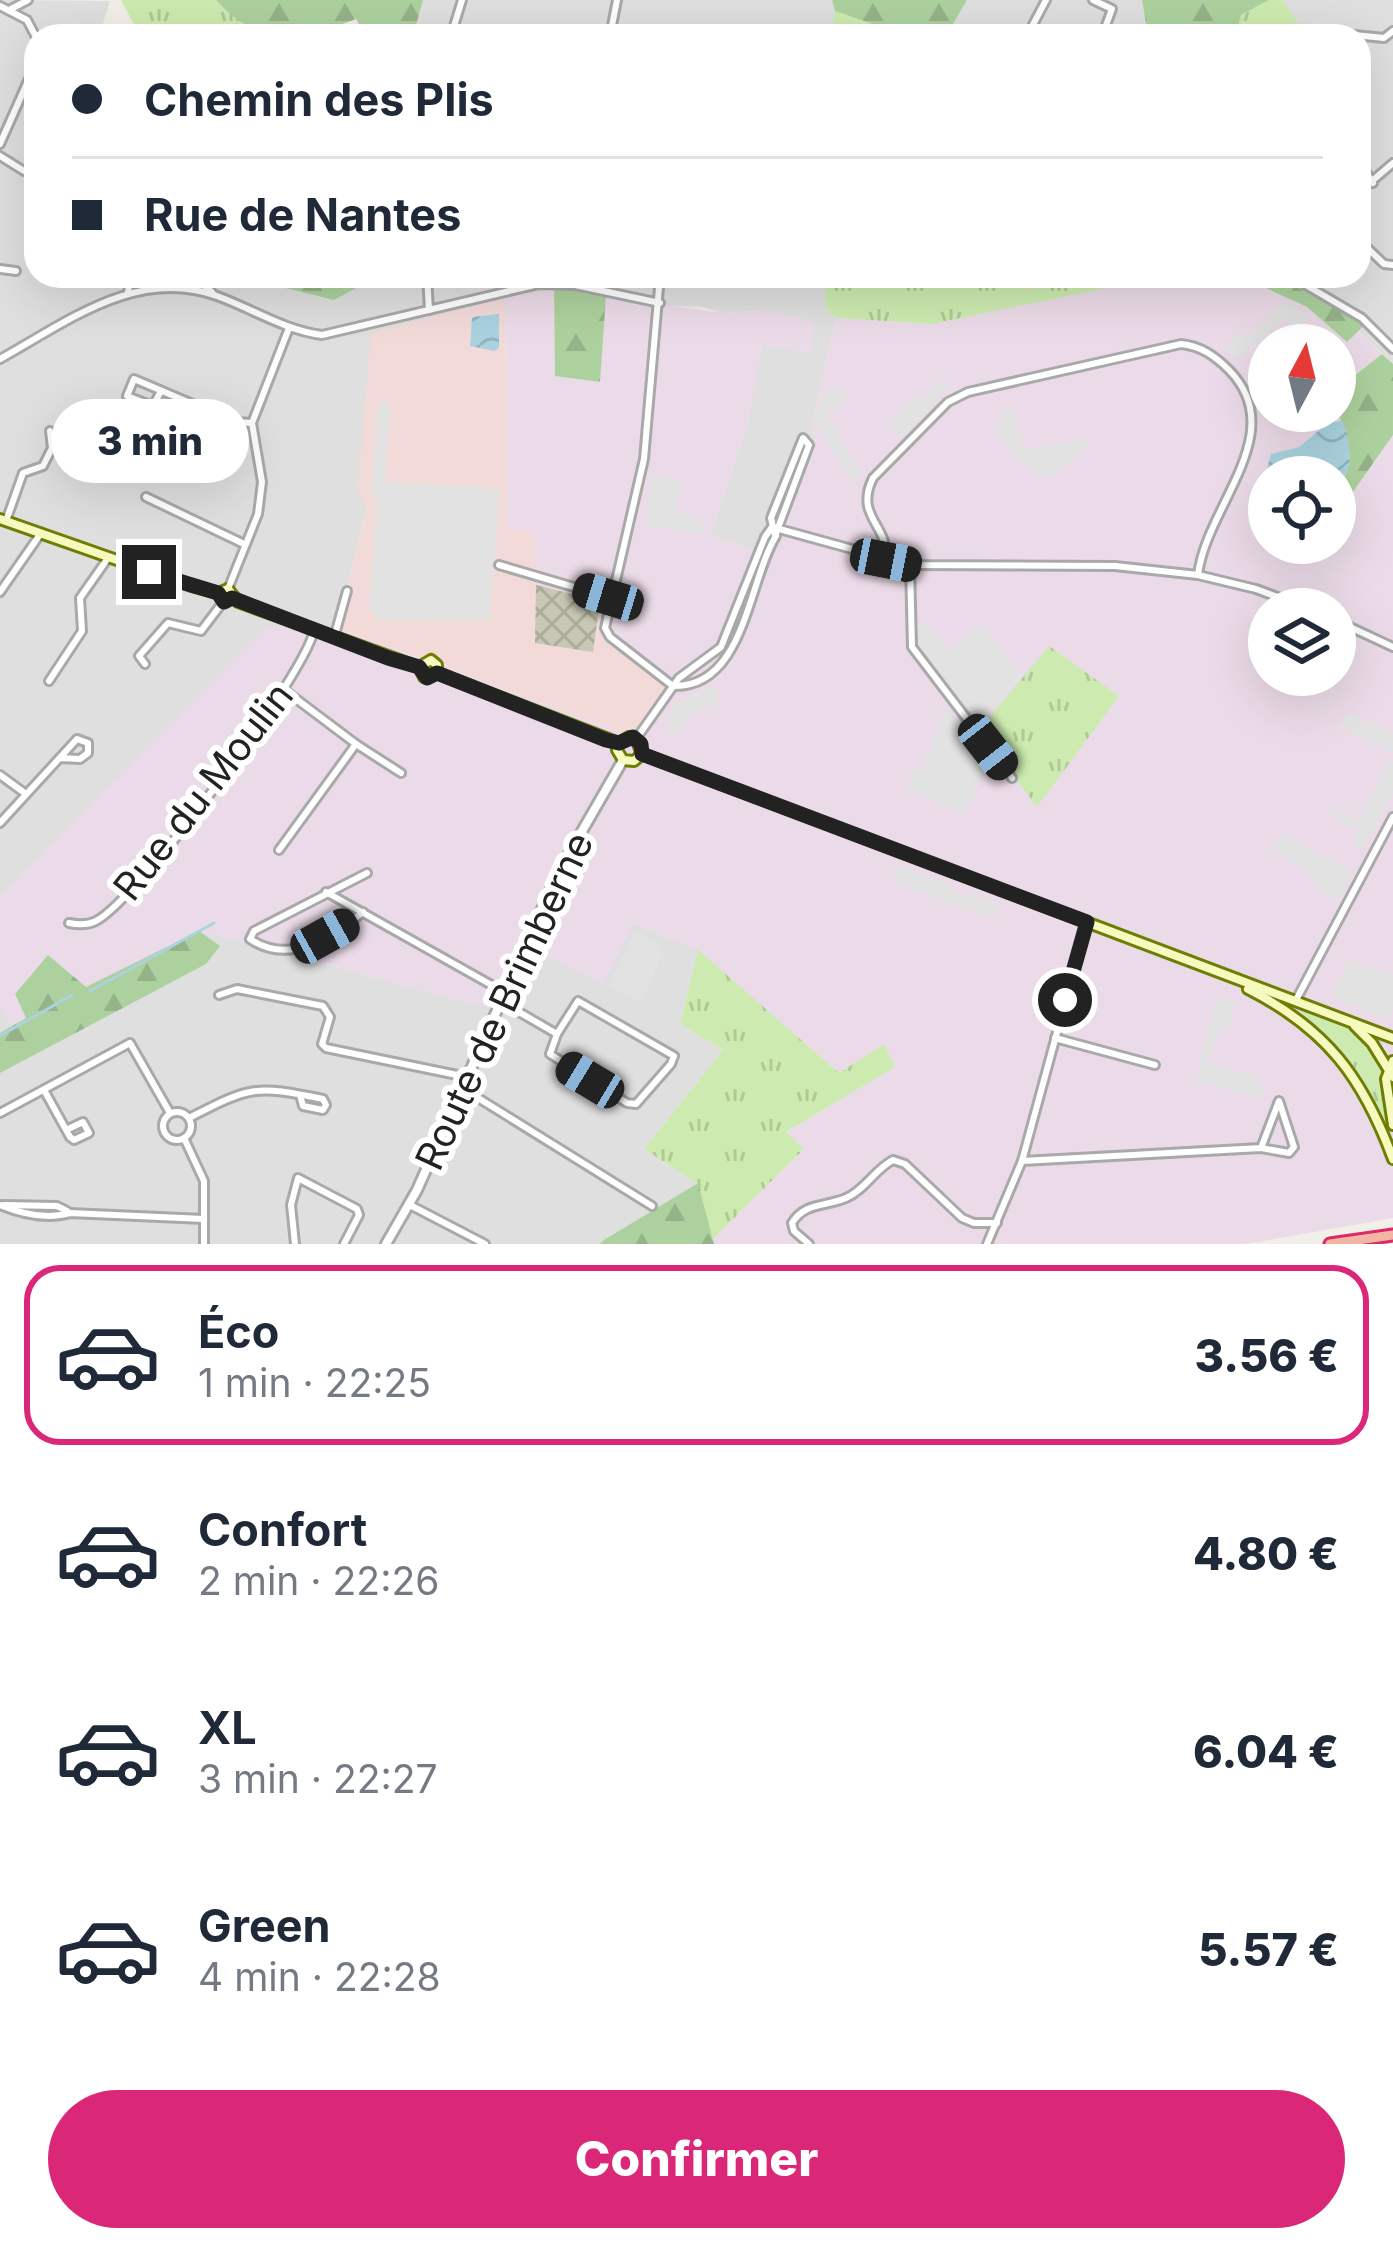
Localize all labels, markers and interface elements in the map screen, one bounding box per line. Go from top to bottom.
text: Chemin des Plis [144,72,494,127]
text: Rue de Nantes [144,187,461,242]
north arrow [1248,324,1356,432]
map controls [1248,324,1356,696]
callout: 3 min [50,398,248,482]
text: 3 min [97,417,203,464]
button: locate [1248,456,1356,564]
car [847,535,925,585]
route end [122,545,176,599]
car [568,569,648,625]
button: layers [1248,588,1356,696]
street label: Rue du Moulin [103,672,302,909]
car [952,708,1024,786]
street label: Route de Brimberne [405,825,602,1177]
car [285,903,365,969]
route start [1038,973,1092,1027]
car [550,1046,630,1114]
icon: car [54,1301,162,1409]
text: Éco [198,1304,279,1359]
text: 3.56 € [1195,1328,1339,1383]
text: 1 min · 22:25 [198,1359,431,1406]
icon: car [54,1499,162,1607]
text: Confort [198,1502,367,1557]
text: 4.80 € [1193,1526,1339,1581]
text: 2 min · 22:26 [198,1557,439,1604]
icon: car [54,1697,162,1805]
text: XL [198,1700,257,1755]
text: 6.04 € [1193,1724,1339,1779]
text: 3 min · 22:27 [198,1755,438,1802]
icon: car [54,1895,162,2003]
text: Green [198,1898,331,1953]
text: 5.57 € [1198,1922,1339,1977]
text: 4 min · 22:28 [198,1953,441,2000]
button: Confirmer [48,2090,1345,2228]

